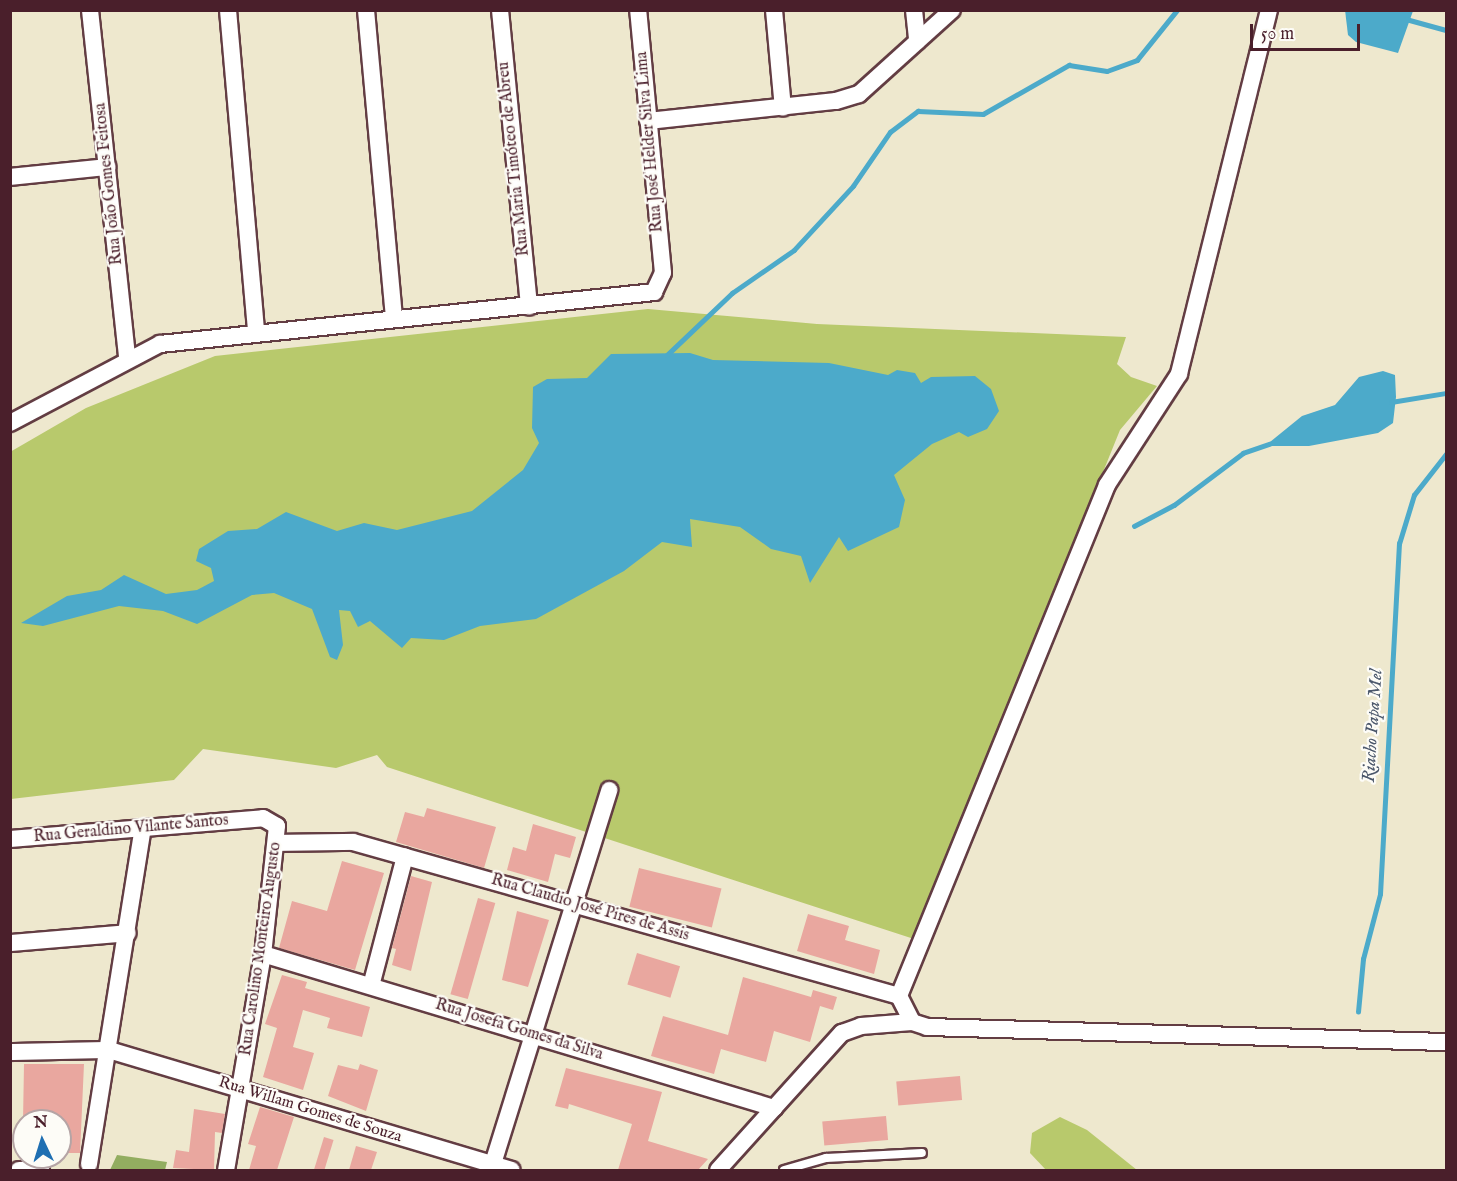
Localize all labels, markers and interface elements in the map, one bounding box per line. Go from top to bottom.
scale bar [1253,12,1362,50]
text: 50 m [1261,23,1294,46]
street label: Rua José Helder Silva Lima [633,51,667,233]
street label: Rua Maria Timóteo de Abreu [494,61,534,257]
street label: Rua João Gomes Feitosa [91,102,127,266]
water label: Riacho Papa Mel [1359,669,1389,783]
street label: Rua Geraldino Vilante Santos [33,811,229,847]
street label: Rua Carolino Monteiro Augusto [236,841,286,1057]
street label: Rua Claudio José Pires de Assis [489,871,691,945]
street label: Rua Josefa Gomes da Silva [433,995,605,1065]
street label: Rua Willam Gomes de Souza [216,1073,404,1147]
north arrow [12,1109,72,1169]
text: N [33,1113,48,1133]

